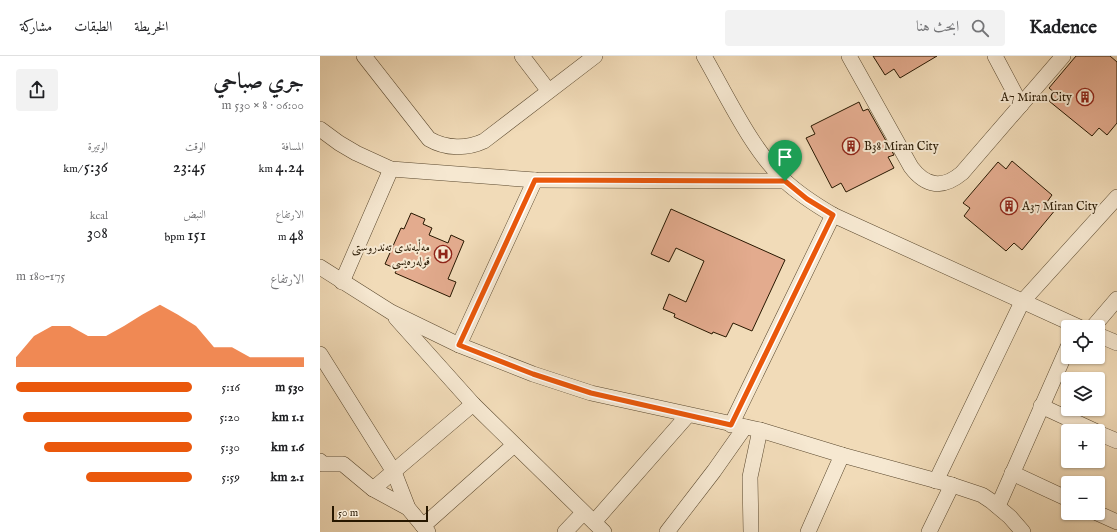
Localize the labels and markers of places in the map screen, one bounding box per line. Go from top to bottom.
building icon: A7 Miran City [1075,87,1095,107]
place label: A7 Miran City [1000,90,1072,105]
building icon: B38 Miran City [841,136,861,156]
place label: B38 Miran City [864,139,939,154]
pin [768,140,802,181]
building icon: A37 Miran City [999,196,1019,216]
place label: A37 Miran City [1021,199,1098,214]
place label: مەڵبەندی تەندروستی قولەرەیسی [352,239,430,270]
hospital icon: مەڵبەندی تەندروستی قولەرەیسی [433,244,453,264]

